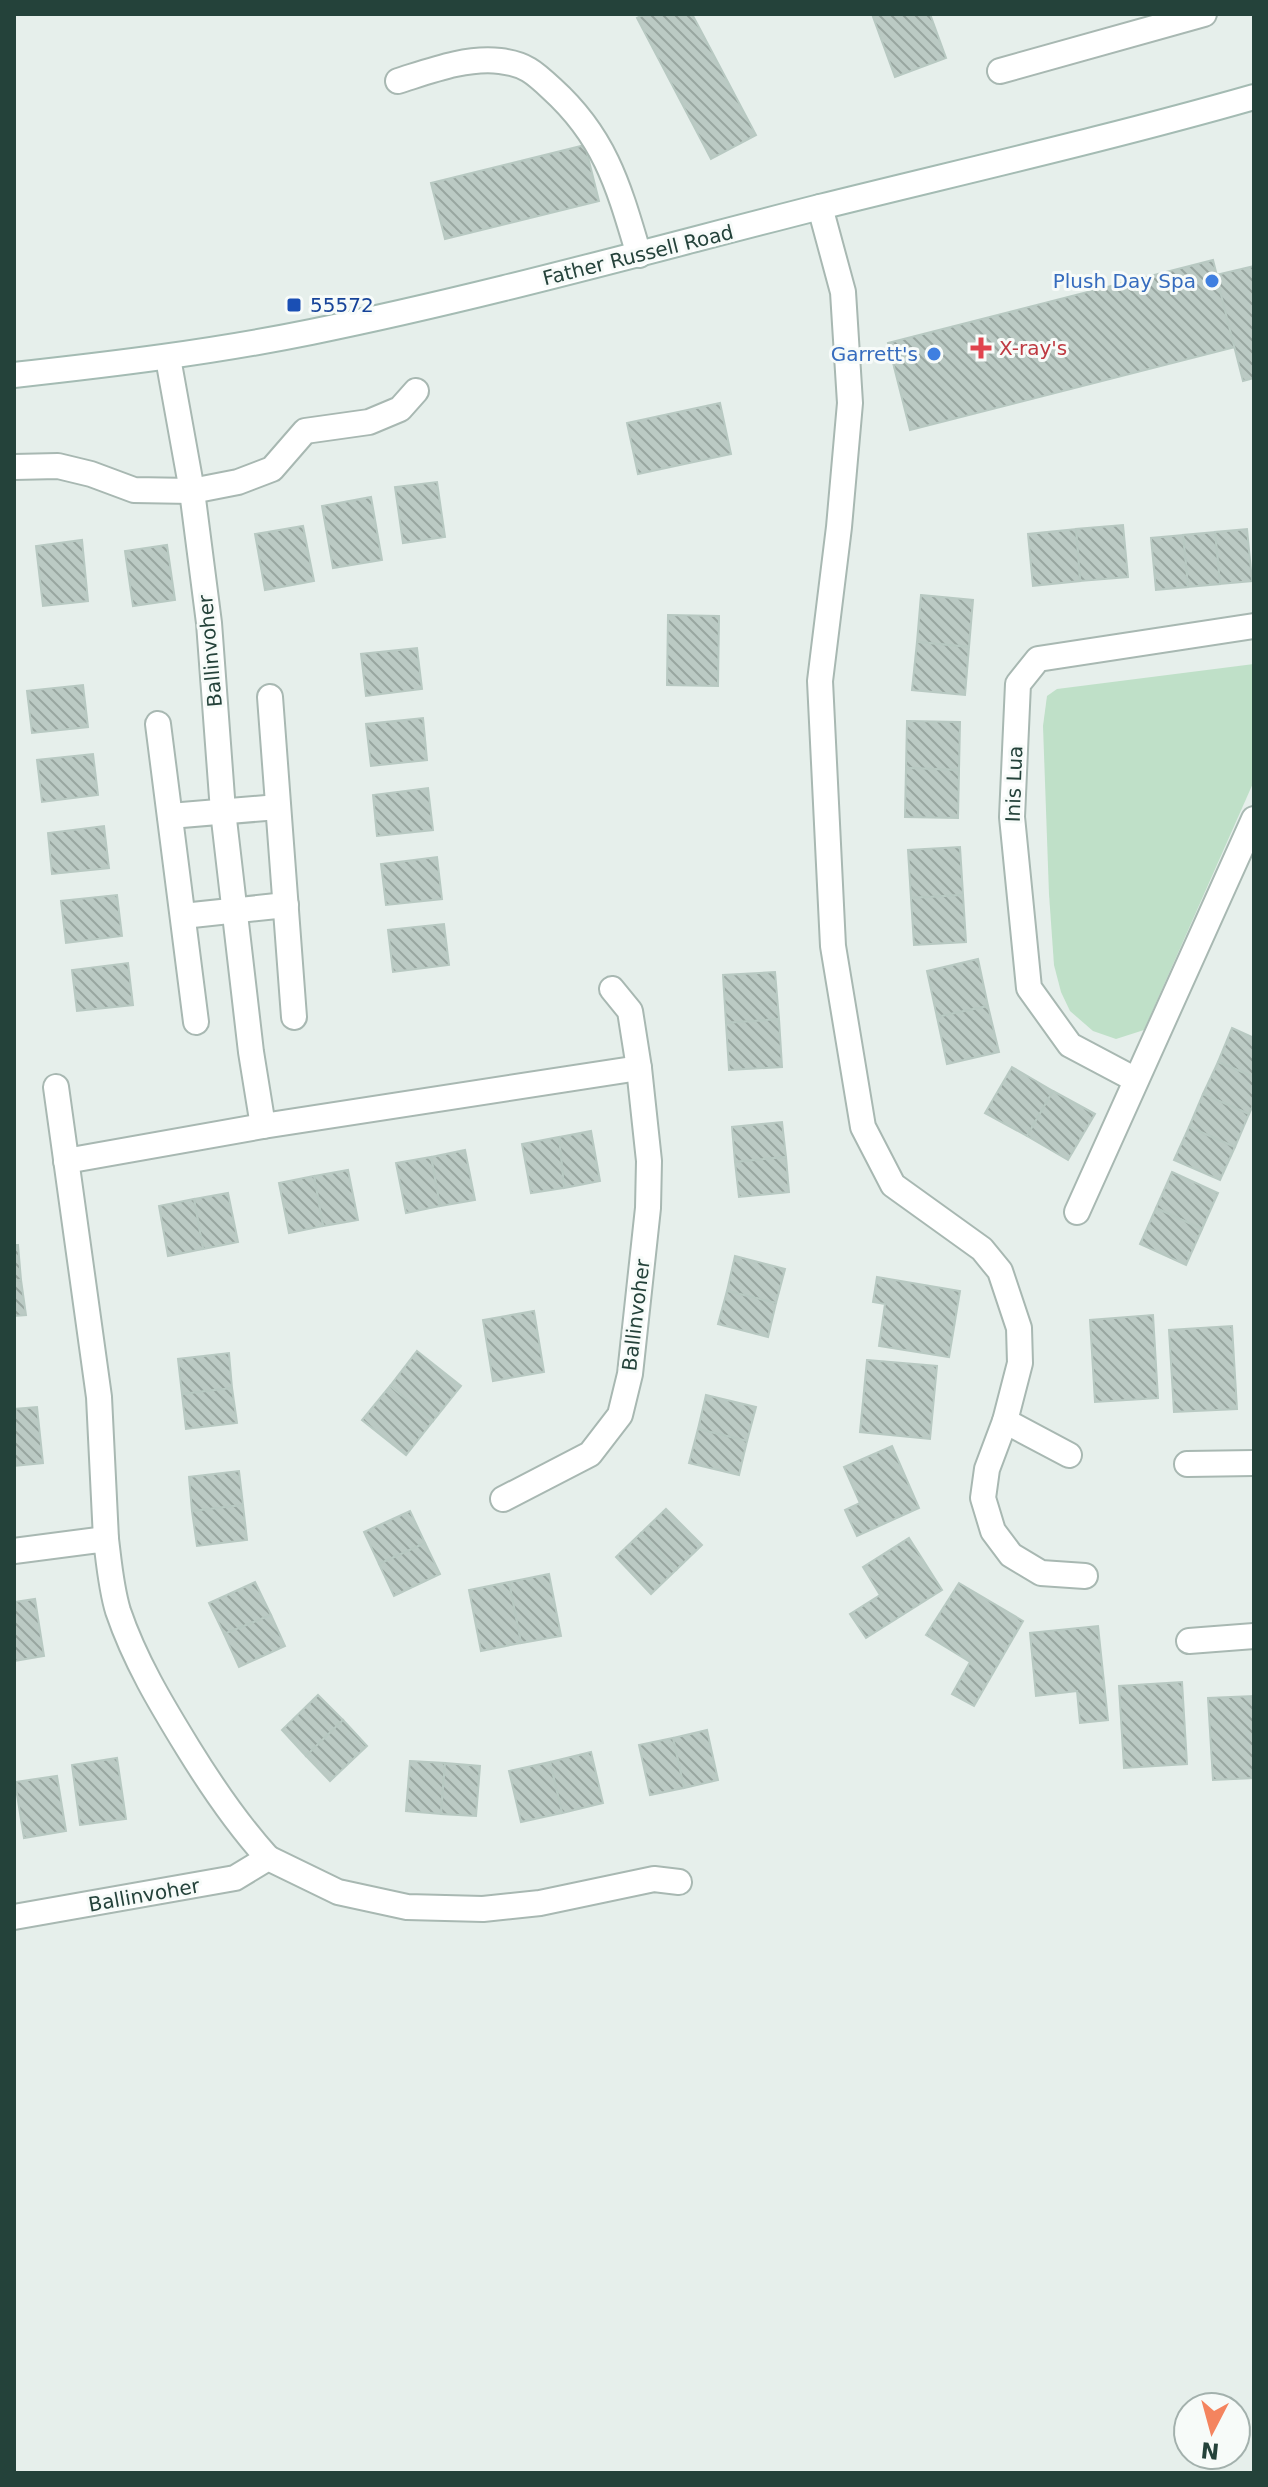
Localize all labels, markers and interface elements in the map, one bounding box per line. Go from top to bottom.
street label: Father Russell Road [540,220,736,290]
place label: Plush Day Spa [1053,269,1196,293]
marker: Plush Day Spa [1203,272,1221,290]
place label: 55572 [310,293,374,317]
marker: 55572 [285,296,303,314]
place label: X-ray's [999,336,1067,360]
marker: X-ray's [970,337,992,359]
place label: Garrett's [831,342,918,366]
marker: Garrett's [925,345,943,363]
street label: Ballinvoher [193,593,227,708]
street label: Inis Lua [1001,745,1027,823]
street label: Ballinvoher [617,1257,655,1372]
street label: Ballinvoher [86,1873,202,1917]
north arrow [1172,2391,1252,2471]
text: N [1199,2437,1220,2464]

